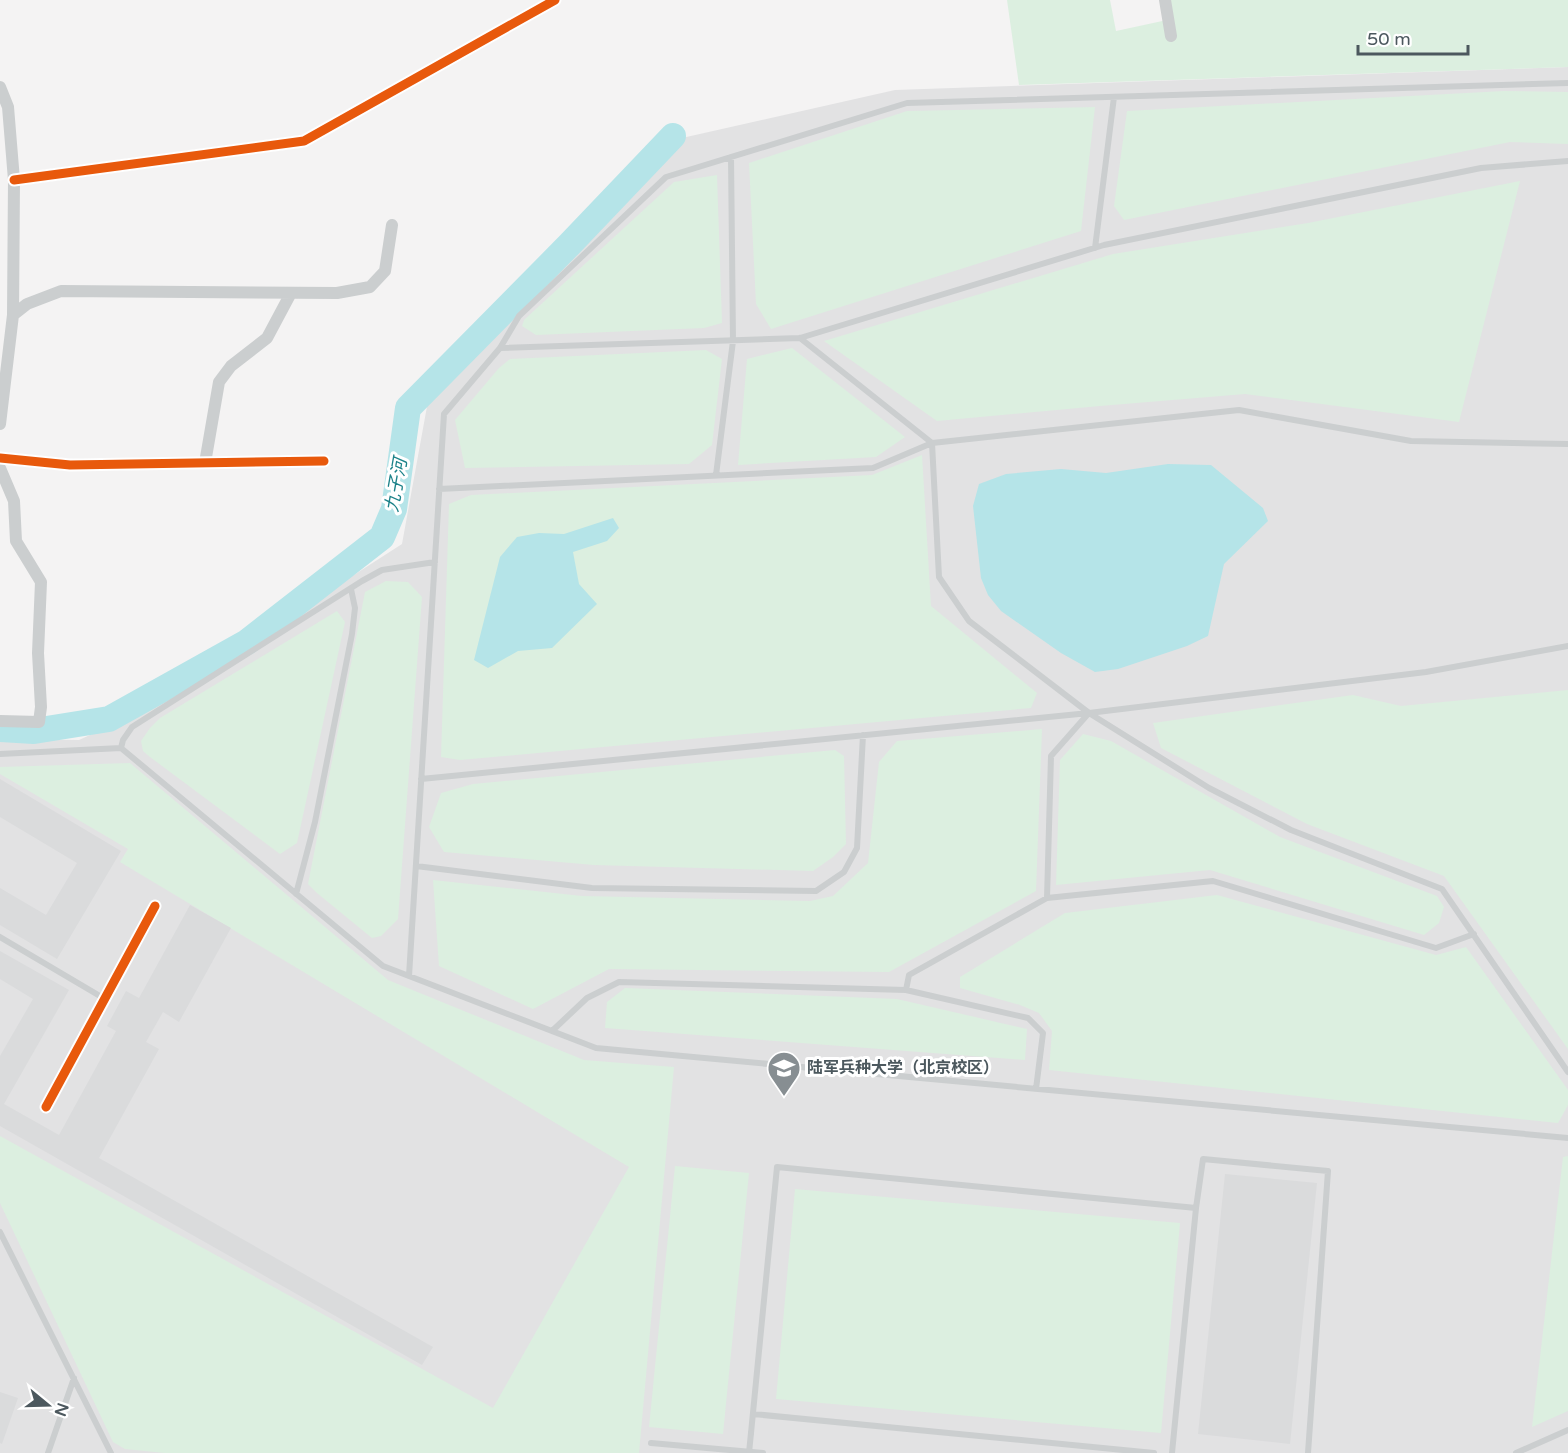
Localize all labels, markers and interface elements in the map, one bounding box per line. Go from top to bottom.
scale bar [1358,18,1468,56]
text: 50 m [1367,28,1411,50]
water label: 九子河 [380,454,412,513]
school or university icon: 陆军兵种大学（北京校区） [766,1050,802,1097]
place label: 陆军兵种大学（北京校区） [807,1058,999,1078]
north arrow [18,1375,78,1435]
text: N [50,1400,73,1419]

